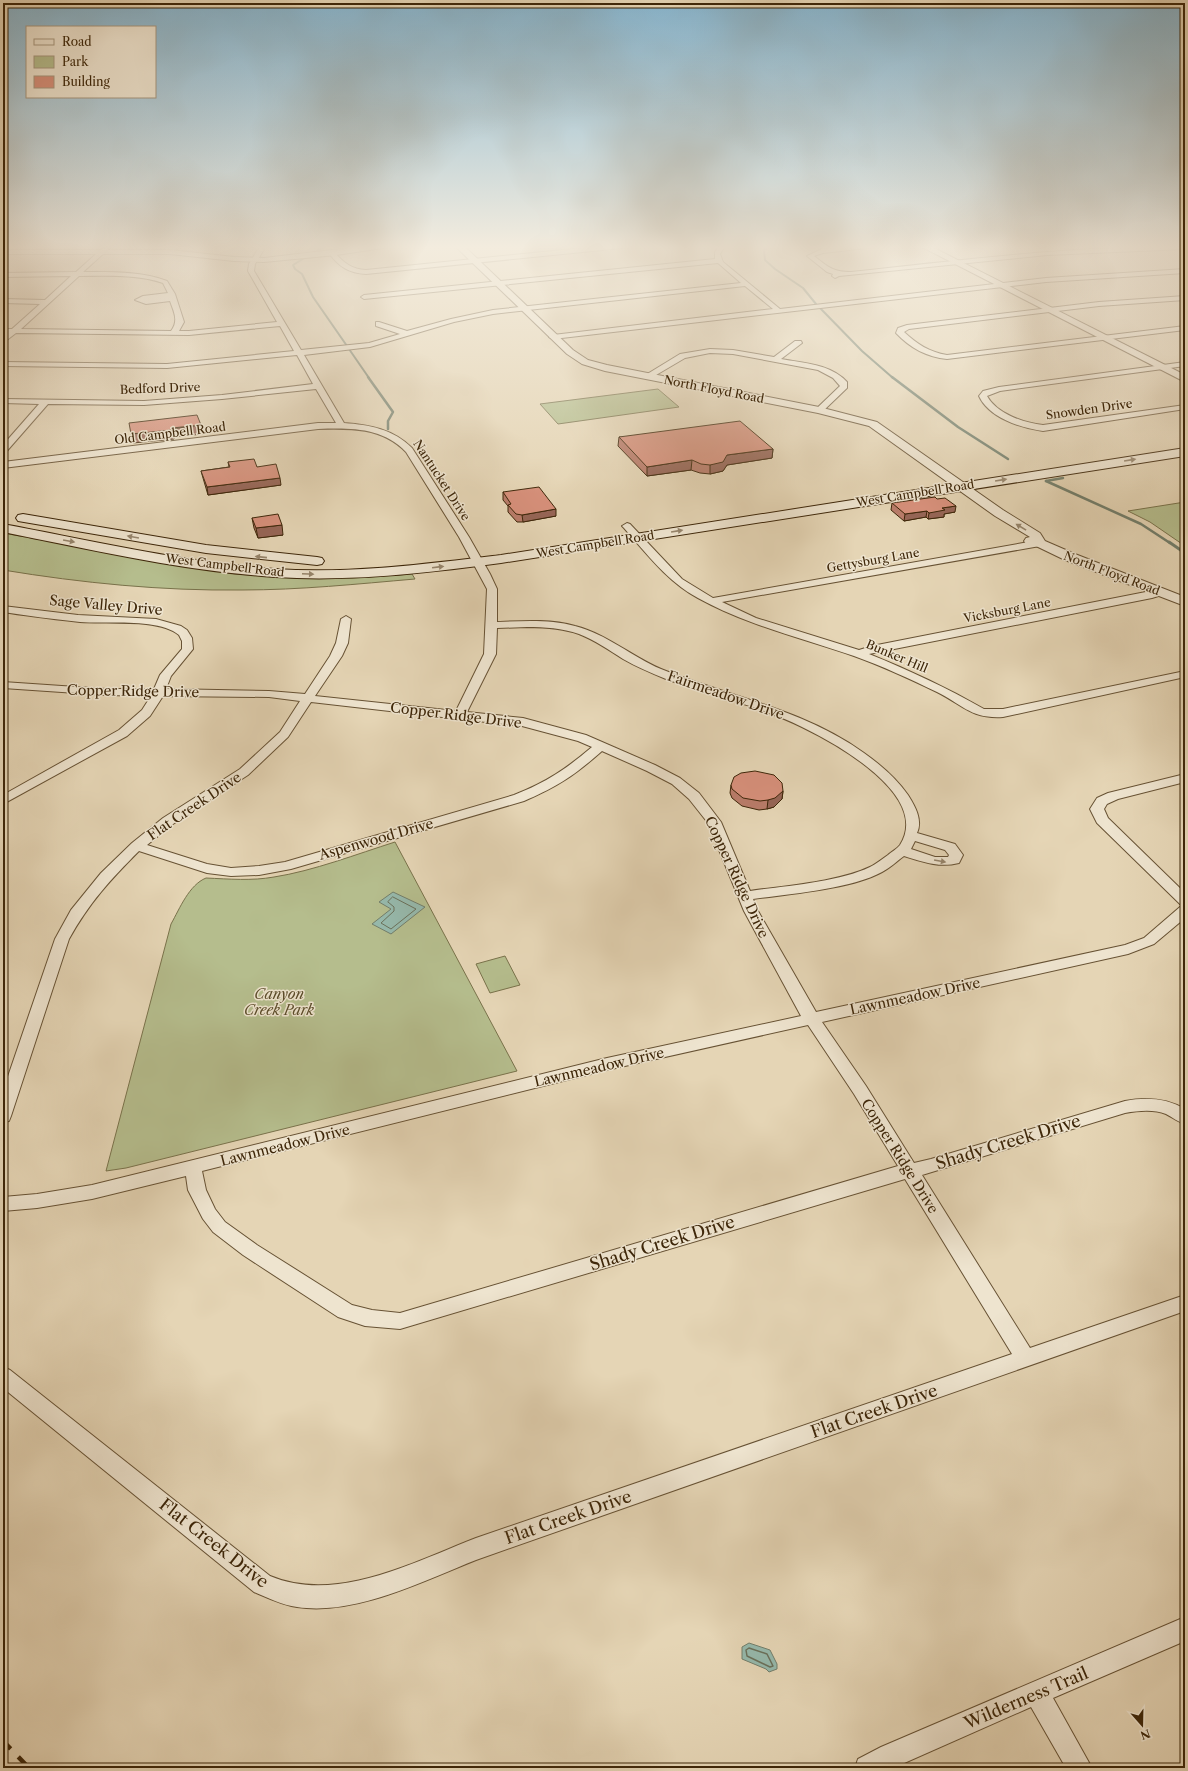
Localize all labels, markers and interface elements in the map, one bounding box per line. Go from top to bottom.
legend [26,26,156,98]
text: Road [62,34,92,49]
text: Park [62,54,89,69]
text: Building [62,74,110,89]
street label: North Floyd Road [663,372,766,406]
street label: Bedford Drive [120,379,201,397]
street label: Snowden Drive [1045,395,1134,422]
street label: Old Campbell Road [113,419,227,447]
street label: Nantucket Drive [410,437,474,523]
one-way arrow [1124,457,1136,463]
street label: West Campbell Road [854,476,976,510]
one-way arrow [995,477,1007,483]
one-way arrow [1015,523,1027,530]
street label: West Campbell Road [534,527,656,561]
one-way arrow [671,528,683,534]
one-way arrow [127,534,139,540]
one-way arrow [63,538,75,544]
street label: Gettysburg Lane [825,544,921,576]
street label: North Floyd Road [1062,548,1163,598]
street label: West Campbell Road [164,550,286,580]
one-way arrow [255,554,267,560]
one-way arrow [432,564,444,570]
one-way arrow [302,571,315,577]
street label: Sage Valley Drive [49,591,164,619]
street label: Vicksburg Lane [961,594,1052,626]
street label: Bunker Hill [864,636,930,676]
street label: Fairmeadow Drive [665,667,787,723]
street label: Copper Ridge Drive [67,681,199,701]
street label: Copper Ridge Drive [389,698,523,732]
street label: Flat Creek Drive [144,768,245,844]
street label: Copper Ridge Drive [701,813,773,941]
street label: Aspenwood Drive [316,814,436,864]
one-way arrow [934,858,947,864]
street label: Lawnmeadow Drive [848,973,982,1019]
park label: Canyon Creek Park [244,985,315,1019]
street label: Lawnmeadow Drive [532,1043,666,1091]
street label: Copper Ridge Drive [857,1095,943,1217]
street label: Shady Creek Drive [933,1110,1083,1174]
street label: Lawnmeadow Drive [218,1120,352,1170]
street label: Shady Creek Drive [587,1211,737,1275]
street label: Flat Creek Drive [808,1380,940,1442]
street label: Flat Creek Drive [502,1486,634,1548]
street label: Flat Creek Drive [156,1494,272,1592]
street label: Wilderness Trail [960,1663,1091,1734]
north arrow [1122,1705,1162,1745]
text: N [1138,1726,1152,1743]

